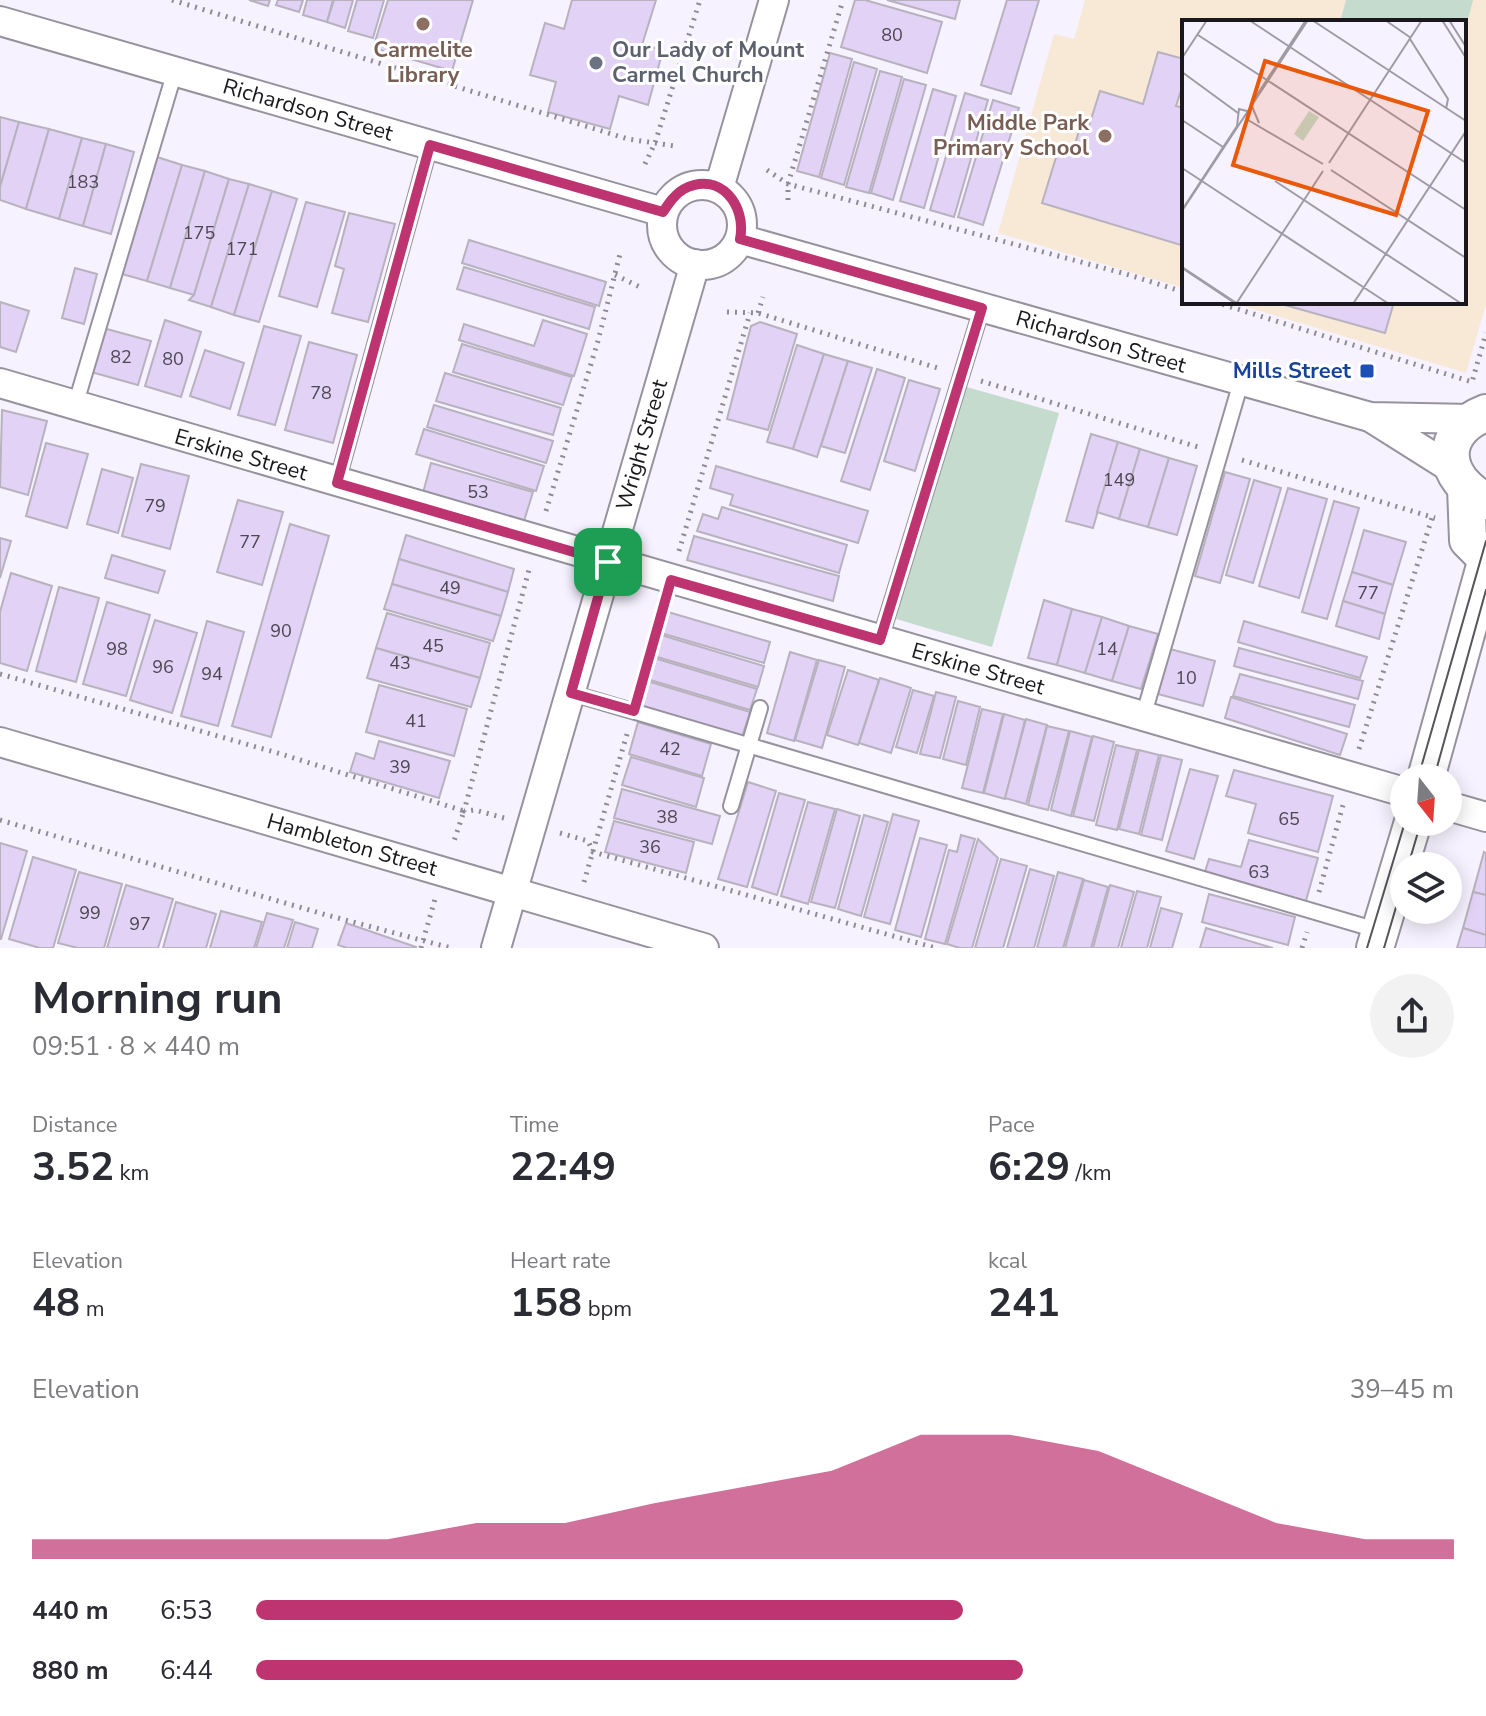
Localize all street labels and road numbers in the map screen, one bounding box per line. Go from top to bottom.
street label: Richardson Street [219,71,397,149]
street label: Richardson Street [1012,303,1190,381]
street label: Wright Street [609,376,675,514]
street label: Erskine Street [171,422,311,488]
street label: Erskine Street [908,636,1048,702]
street label: Hambleton Street [263,806,441,884]

